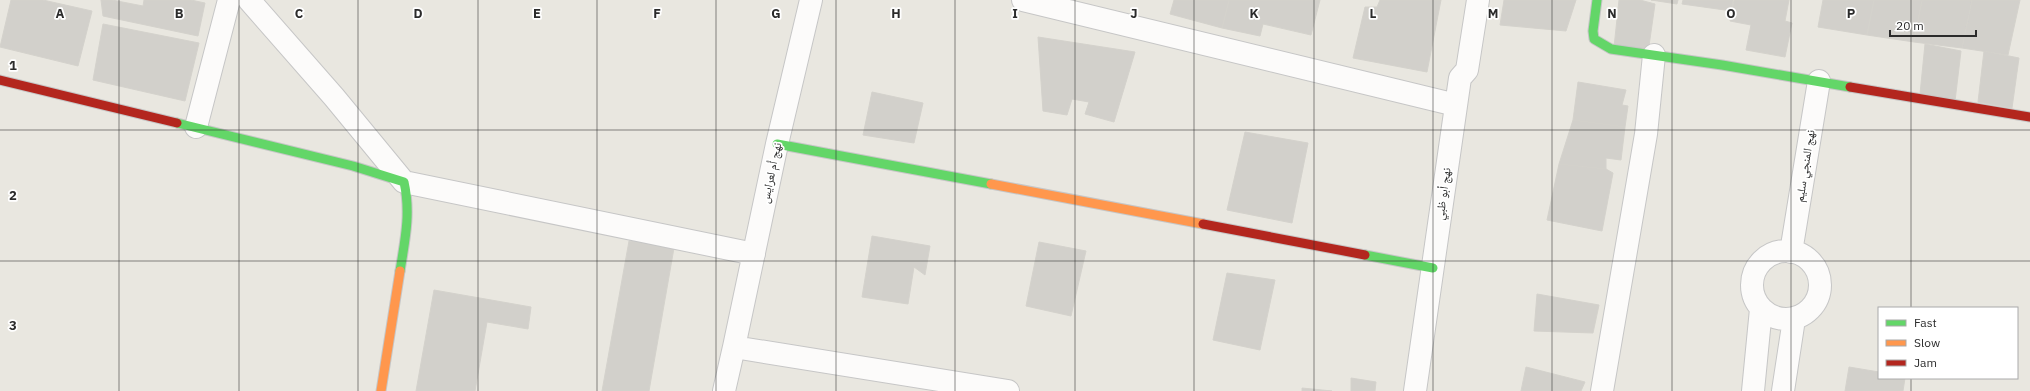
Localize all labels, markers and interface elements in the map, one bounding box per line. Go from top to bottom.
text: A [56,5,65,22]
text: B [175,5,184,22]
text: C [295,5,304,22]
text: D [413,5,423,22]
text: E [533,5,541,22]
text: F [653,5,661,22]
text: G [771,5,781,22]
text: H [891,5,901,22]
text: I [1012,5,1018,22]
text: J [1130,5,1138,22]
text: K [1249,5,1259,22]
text: L [1370,5,1377,22]
text: M [1488,5,1498,22]
text: N [1607,5,1617,22]
text: O [1726,5,1736,22]
text: P [1847,5,1856,22]
scale bar [1890,12,1976,38]
text: 20 m [1896,18,1924,33]
text: 1 [9,57,17,74]
street label: نهج المنجي سليم [1791,129,1821,204]
street label: نهج أم لعرايس [757,141,785,205]
street label: نهج أبو ظبي [1431,167,1457,222]
text: 2 [9,187,17,204]
legend [1878,307,2018,379]
text: Fast [1914,315,1937,330]
text: 3 [9,317,17,334]
text: Slow [1914,335,1940,350]
text: Jam [1914,355,1937,370]

